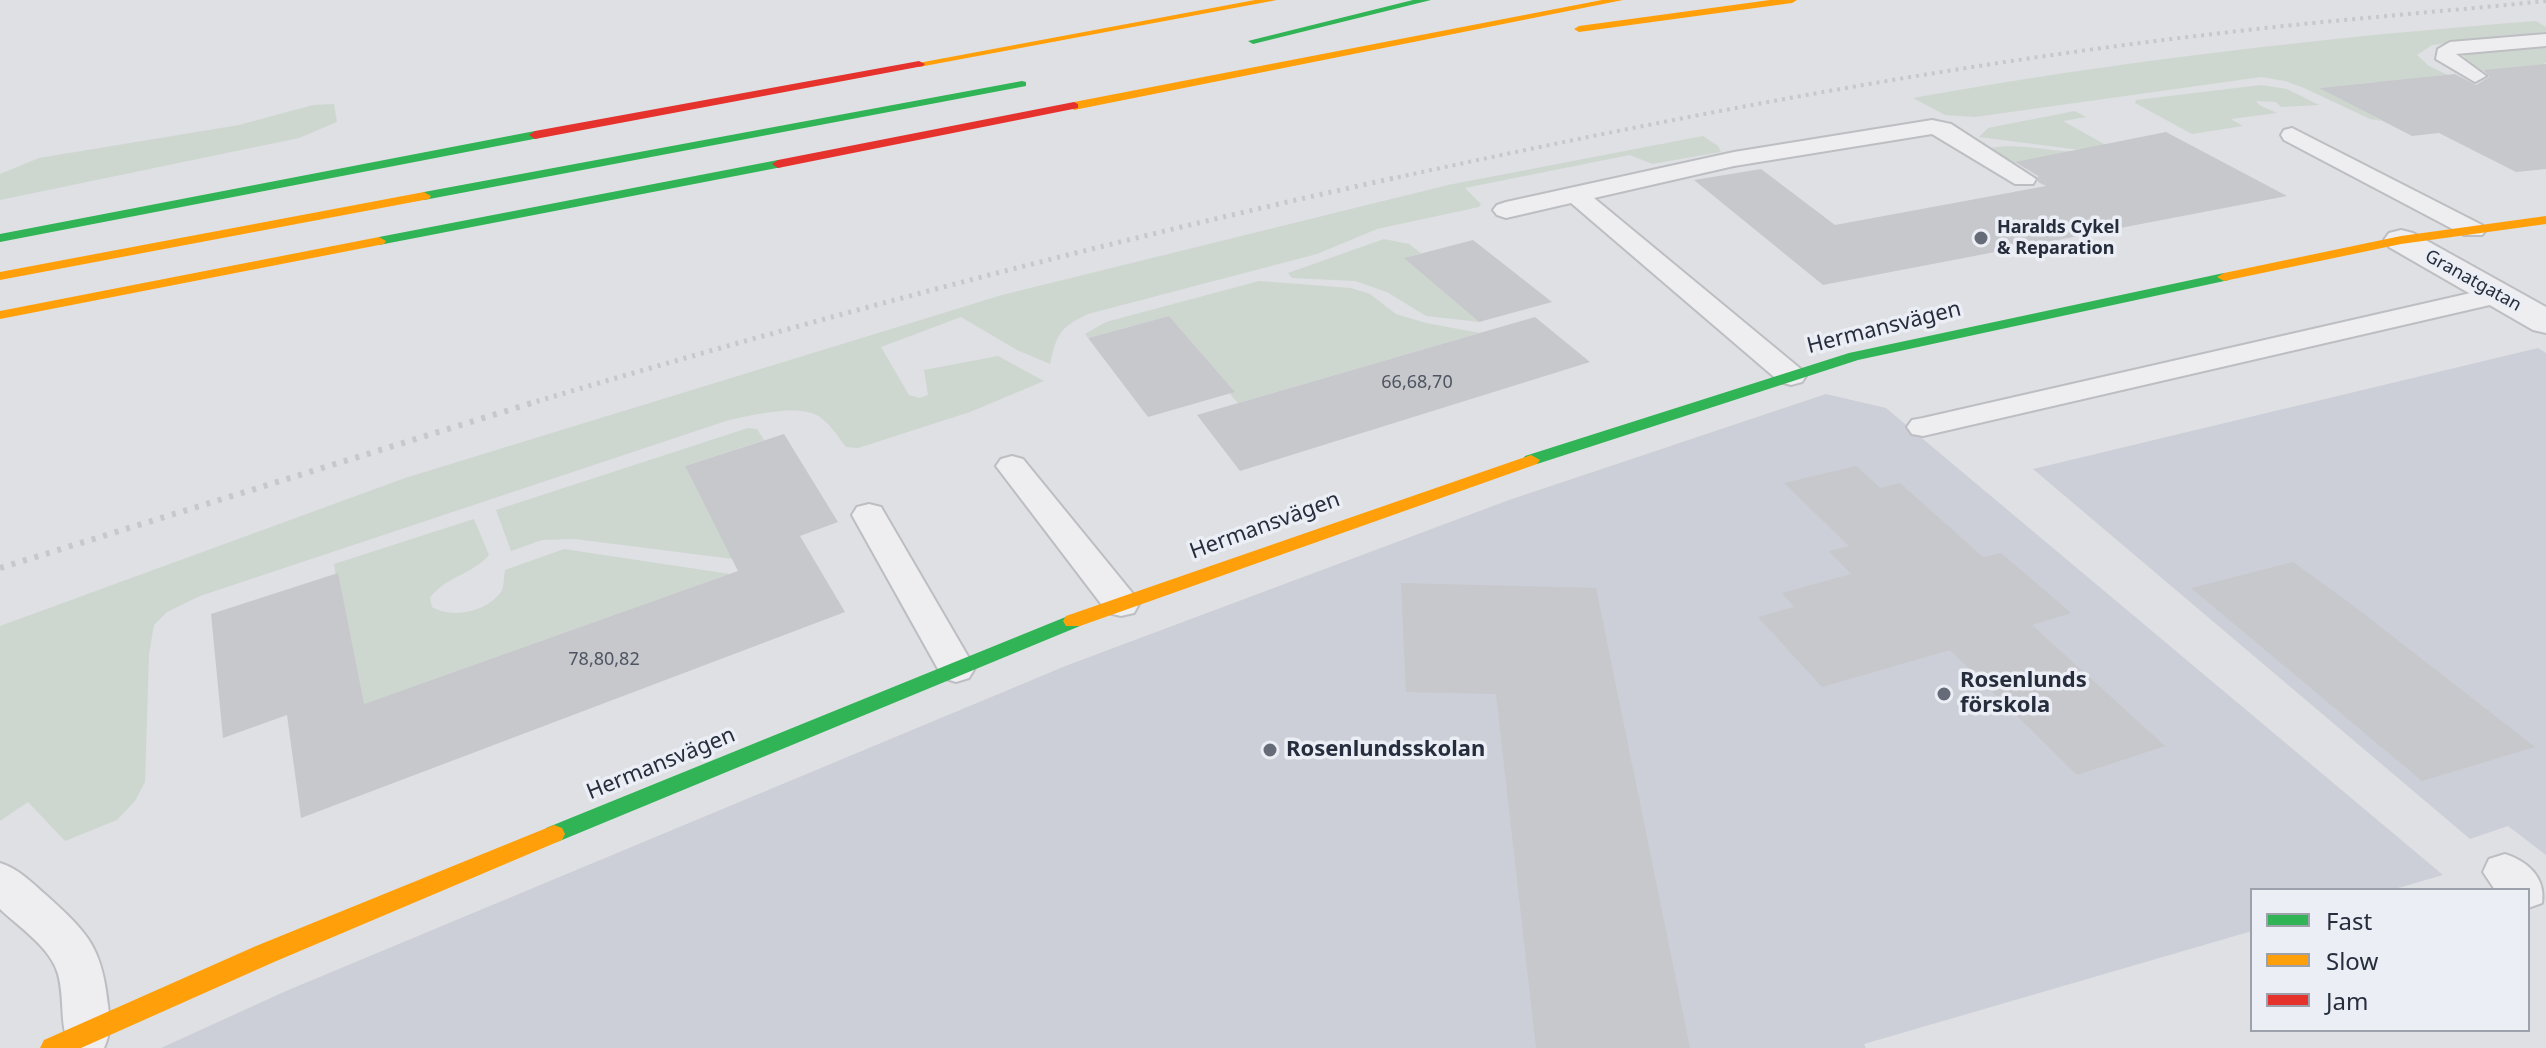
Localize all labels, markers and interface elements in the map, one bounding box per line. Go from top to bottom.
place label: Haralds Cykel & Reparation [1997,217,2120,260]
marker: Haralds Cykel & Reparation [1972,229,1990,247]
street label: Granatgatan [2421,246,2525,316]
street label: Hermansvägen [1804,296,1964,360]
house number: 66,68,70 [1381,372,1453,394]
street label: Hermansvägen [1186,487,1344,565]
house number: 78,80,82 [568,649,640,671]
place label: Rosenlunds förskola [1960,668,2087,720]
marker: Rosenlunds förskola [1935,685,1953,703]
street label: Hermansvägen [583,722,739,806]
place label: Rosenlundsskolan [1286,737,1485,763]
marker: Rosenlundsskolan [1261,741,1279,759]
legend [2250,888,2530,1032]
text: Fast [2326,904,2372,937]
text: Slow [2326,944,2378,977]
text: Jam [2326,984,2368,1017]

